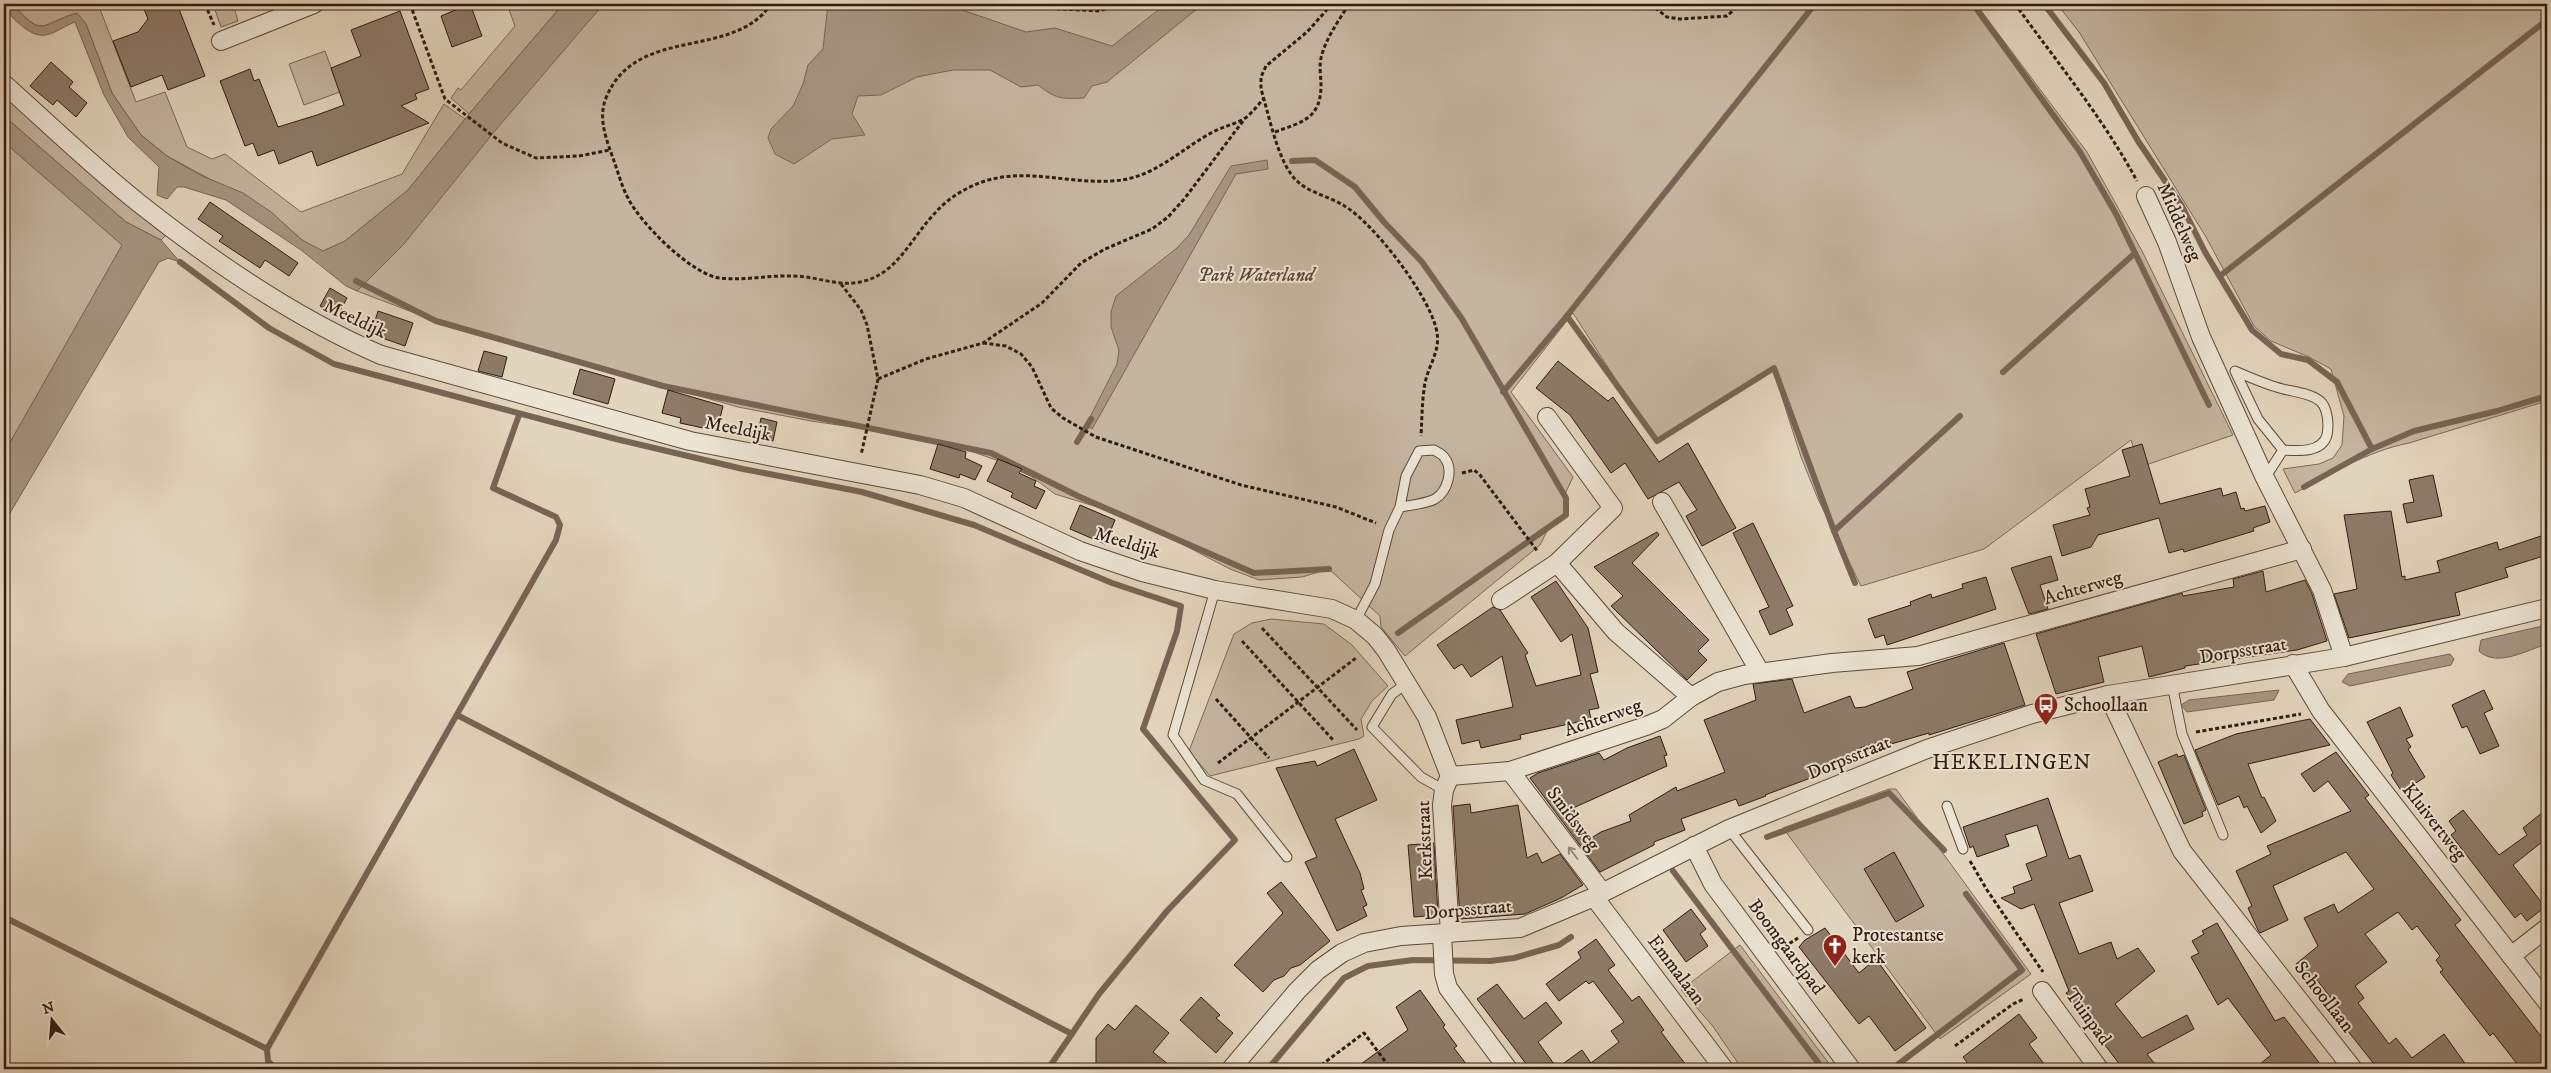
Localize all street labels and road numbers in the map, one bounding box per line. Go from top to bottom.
street label: Middelweg [2151,179,2207,266]
street label: Meeldijk [320,294,391,344]
street label: Meeldijk [703,411,774,447]
street label: Meeldijk [1092,522,1163,564]
street label: Achterweg [2041,566,2126,610]
street label: Dorpsstraat [2198,633,2288,669]
street label: Achterweg [1561,694,1646,742]
street label: Dorpsstraat [1804,731,1894,785]
street label: Kluivertweg [2397,779,2472,866]
street label: Smidsweg [1541,782,1605,856]
street label: Kerkstraat [1412,800,1438,880]
street label: Dorpsstraat [1423,895,1513,925]
street label: Boomgaardpad [1743,895,1830,1000]
street label: Emmalaan [1642,930,1710,1010]
street label: Schoollaan [2289,957,2359,1037]
street label: Tuinpad [2060,984,2116,1050]

